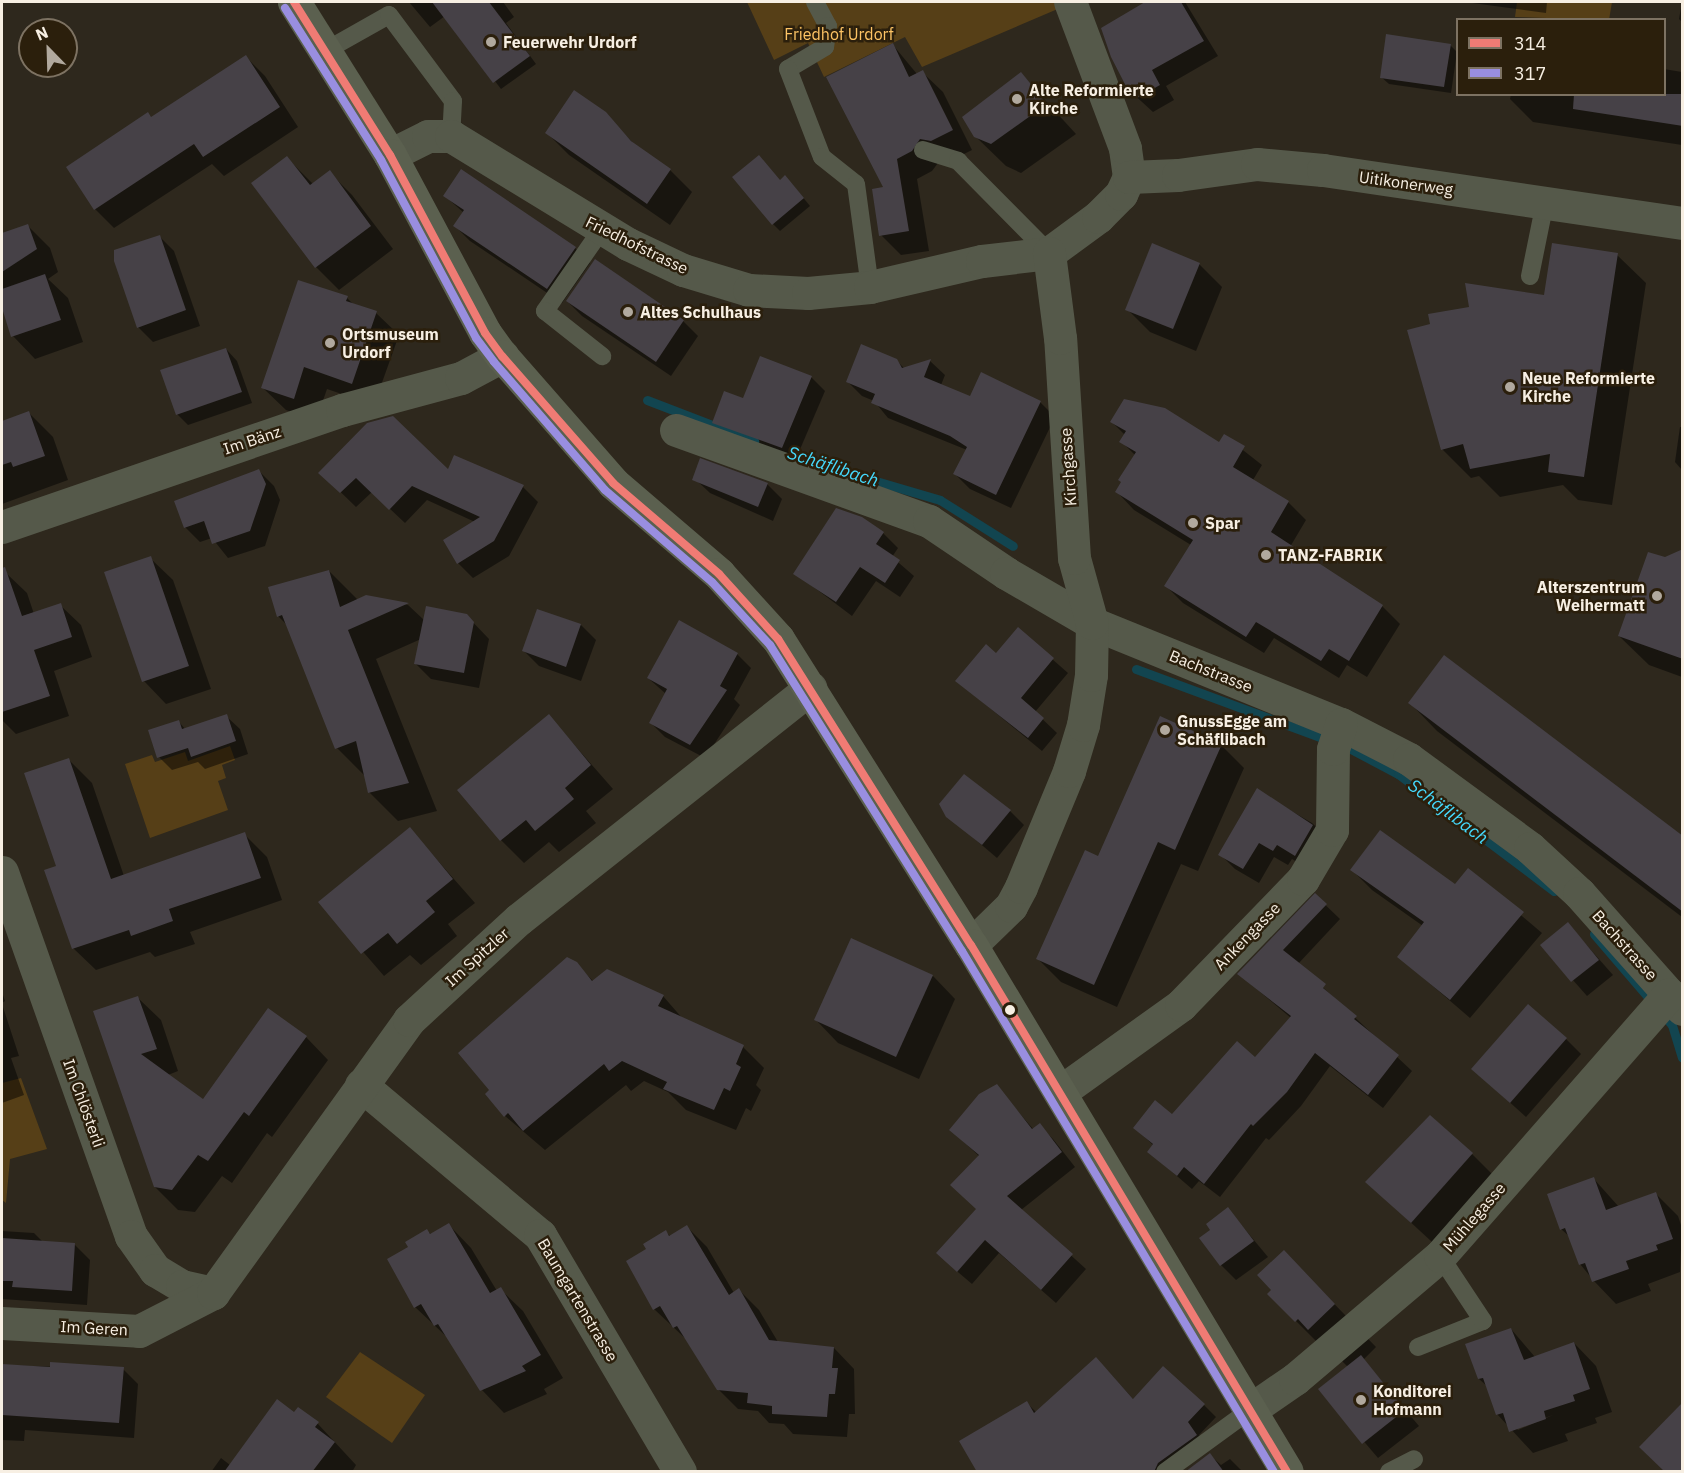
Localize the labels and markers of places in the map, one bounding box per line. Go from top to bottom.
place label: Feuerwehr Urdorf [503,32,637,52]
marker: Feuerwehr Urdorf [484,35,498,49]
place label: Alte Reformierte Kirche [1029,80,1154,118]
marker: Alte Reformierte Kirche [1010,92,1024,106]
place label: Altes Schulhaus [640,302,761,322]
marker: Altes Schulhaus [621,305,635,319]
place label: Ortsmuseum Urdorf [342,324,439,362]
marker: Ortsmuseum Urdorf [323,336,337,350]
place label: Neue Reformierte Kirche [1522,368,1655,406]
marker: Neue Reformierte Kirche [1503,380,1517,394]
place label: Spar [1205,513,1240,533]
marker: Spar [1186,516,1200,530]
place label: TANZ-FABRIK [1278,545,1383,565]
marker: TANZ-FABRIK [1259,548,1273,562]
place label: Alterszentrum Weihermatt [1537,577,1645,615]
marker: Alterszentrum Weihermatt [1650,589,1664,603]
place label: GnussEgge am Schäflibach [1177,711,1287,749]
marker: GnussEgge am Schäflibach [1158,723,1172,737]
unlabelled marker [1004,1004,1016,1016]
place label: Konditorei Hofmann [1373,1381,1452,1419]
marker: Konditorei Hofmann [1354,1393,1368,1407]

